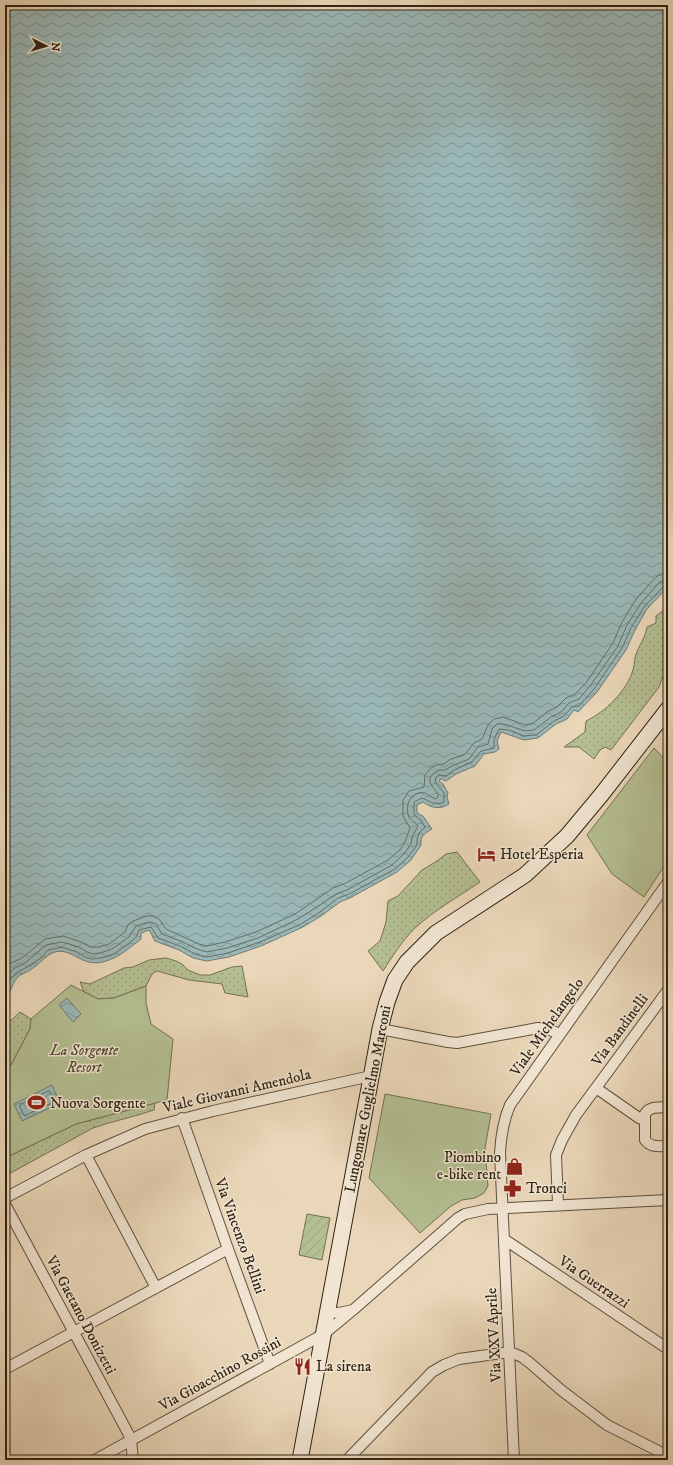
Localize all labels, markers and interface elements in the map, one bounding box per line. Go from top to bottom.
north arrow [26,26,66,66]
text: N [48,42,62,52]
hotel icon: Hotel Esperia [477,844,497,864]
place label: Hotel Esperia [500,845,584,864]
street label: Viale Michelangelo [506,974,588,1081]
street label: Via Bandinelli [587,990,653,1071]
street label: Lungomare Guglielmo Marconi [341,1004,395,1194]
park label: La Sorgente Resort [49,1041,119,1077]
street label: Viale Giovanni Amendola [160,1065,313,1117]
sports icon: Nuova Sorgente [27,1093,47,1113]
place label: Nuova Sorgente [50,1094,146,1113]
place label: Piombino e-bike rent [437,1148,501,1184]
shop icon: Piombino e-bike rent [504,1156,524,1176]
street label: Via Vincenzo Bellini [210,1175,270,1297]
pharmacy icon: Tronci [503,1178,523,1198]
place label: Tronci [526,1179,567,1198]
street label: Via Gaetano Donizetti [41,1251,120,1378]
street label: Via Guerrazzi [554,1251,633,1313]
street label: Via XXV Aprile [482,1287,506,1384]
street label: Via Gioacchino Rossini [155,1333,284,1416]
restaurant icon: La sirena [293,1356,313,1376]
place label: La sirena [316,1357,372,1376]

